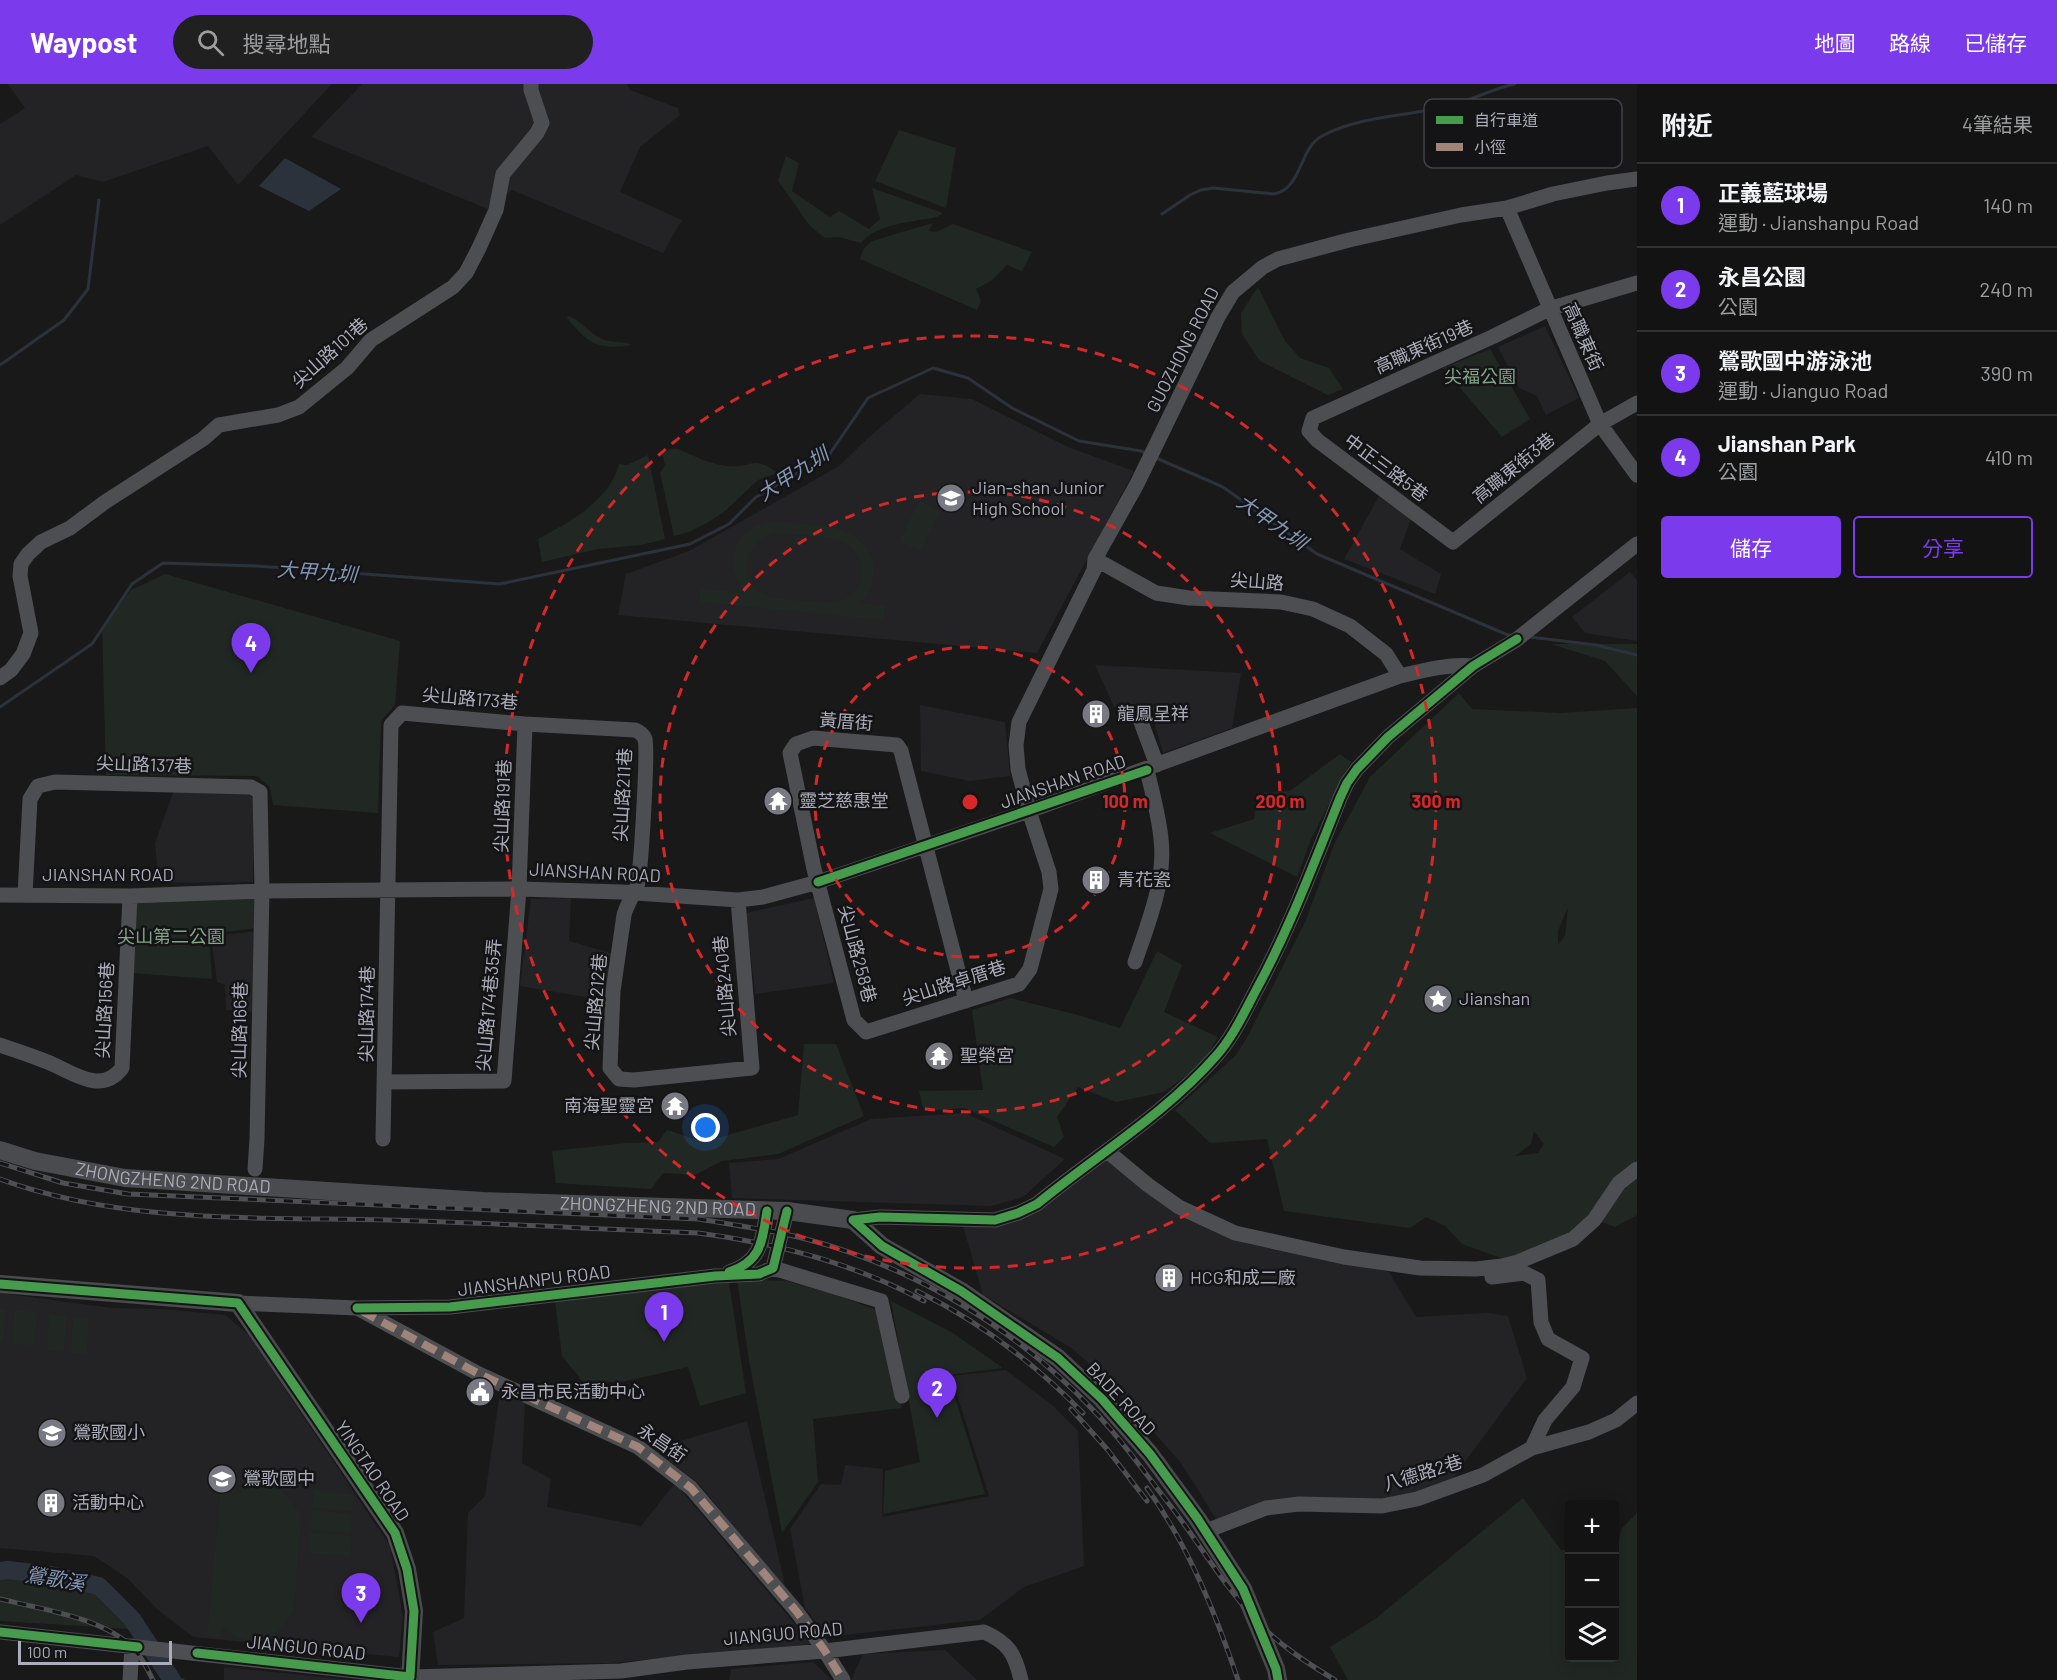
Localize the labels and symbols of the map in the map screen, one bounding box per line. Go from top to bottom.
legend [1424,99,1622,168]
text: 自行車道 [1474,110,1538,129]
text: 小徑 [1474,137,1506,156]
street label: GUOZHONG ROAD [1141,283,1223,416]
street label: 高職東街 [1559,299,1609,374]
street label: 尖山路101巷 [287,313,372,392]
street label: 高職東街19巷 [1371,315,1476,378]
park label: 尖福公園 [1444,365,1516,387]
street label: 高職東街3巷 [1468,427,1559,507]
street label: 中正三路5巷 [1340,429,1433,506]
water label: 大甲九圳 [752,440,835,505]
place label: Jian-shan Junior High School [972,476,1105,519]
school or university icon: Jian-shan Junior High School [935,482,967,514]
water label: 大甲九圳 [1233,488,1315,556]
water label: 大甲九圳 [276,556,361,586]
street label: 尖山路 [1229,568,1285,594]
pin: 4 [232,624,270,673]
street label: 尖山路173巷 [421,683,519,713]
building icon: 龍鳳呈祥 [1080,698,1112,730]
place label: 龍鳳呈祥 [1117,702,1189,724]
street label: 黃厝街 [818,708,874,734]
street label: 尖山路211巷 [609,747,635,842]
street label: JIANSHAN ROAD [997,749,1128,813]
street label: 尖山路137巷 [96,751,192,777]
street label: 尖山路191巷 [489,759,515,853]
temple icon: 靈芝慈惠堂 [762,785,794,817]
place label: 靈芝慈惠堂 [799,789,889,811]
text: 100 m [1102,790,1148,812]
text: 200 m [1255,790,1305,812]
text: 300 m [1412,790,1460,812]
centre of rings [960,792,980,812]
street label: JIANSHAN ROAD [529,858,661,886]
street label: JIANSHAN ROAD [42,863,174,885]
building icon: 青花瓷 [1080,864,1112,896]
place label: 青花瓷 [1117,868,1171,890]
street label: 尖山路258巷 [834,902,882,1005]
park label: 尖山第二公園 [117,925,225,947]
street label: 尖山路240巷 [709,934,739,1038]
street label: 尖山路174巷35弄 [471,938,505,1072]
street label: 尖山路212巷 [580,952,610,1051]
street label: 尖山路卓厝巷 [899,955,1008,1009]
street label: 尖山路156巷 [90,961,118,1059]
street label: 尖山路174巷 [354,965,378,1063]
street label: 尖山路166巷 [227,981,251,1079]
place icon: Jianshan [1422,983,1454,1015]
place label: Jianshan [1459,987,1530,1009]
temple icon: 聖榮宮 [923,1040,955,1072]
place label: 聖榮宮 [960,1044,1014,1066]
temple icon: 南海聖靈宮 [659,1090,691,1122]
place label: 南海聖靈宮 [564,1094,654,1116]
your location [691,1113,720,1142]
street label: ZHONGZHENG 2ND ROAD [74,1157,271,1197]
street label: ZHONGZHENG 2ND ROAD [560,1192,756,1220]
street label: JIANSHANPU ROAD [456,1260,611,1300]
building icon: HCG和成二廠 [1153,1262,1185,1294]
place label: HCG和成二廠 [1190,1266,1296,1288]
pin: 1 [644,1292,684,1342]
street label: BADE ROAD [1082,1357,1161,1439]
pin: 2 [918,1368,956,1418]
public building icon: 永昌市民活動中心 [464,1376,496,1408]
place label: 永昌市民活動中心 [501,1380,645,1402]
street label: YINGTAO ROAD [331,1416,415,1525]
school or university icon: 鶯歌國小 [36,1417,68,1449]
street label: 永昌街 [634,1418,691,1466]
place label: 鶯歌國小 [73,1421,145,1443]
street label: 八德路2巷 [1380,1450,1465,1495]
school or university icon: 鶯歌國中 [206,1463,238,1495]
place label: 鶯歌國中 [243,1467,315,1489]
building icon: 活動中心 [35,1487,67,1519]
place label: 活動中心 [72,1491,144,1513]
water label: 鶯歌溪 [24,1561,90,1595]
pin: 3 [342,1574,380,1623]
street label: JIANGUO ROAD [722,1617,843,1649]
street label: JIANGUO ROAD [245,1630,367,1664]
scale bar [18,1638,172,1666]

